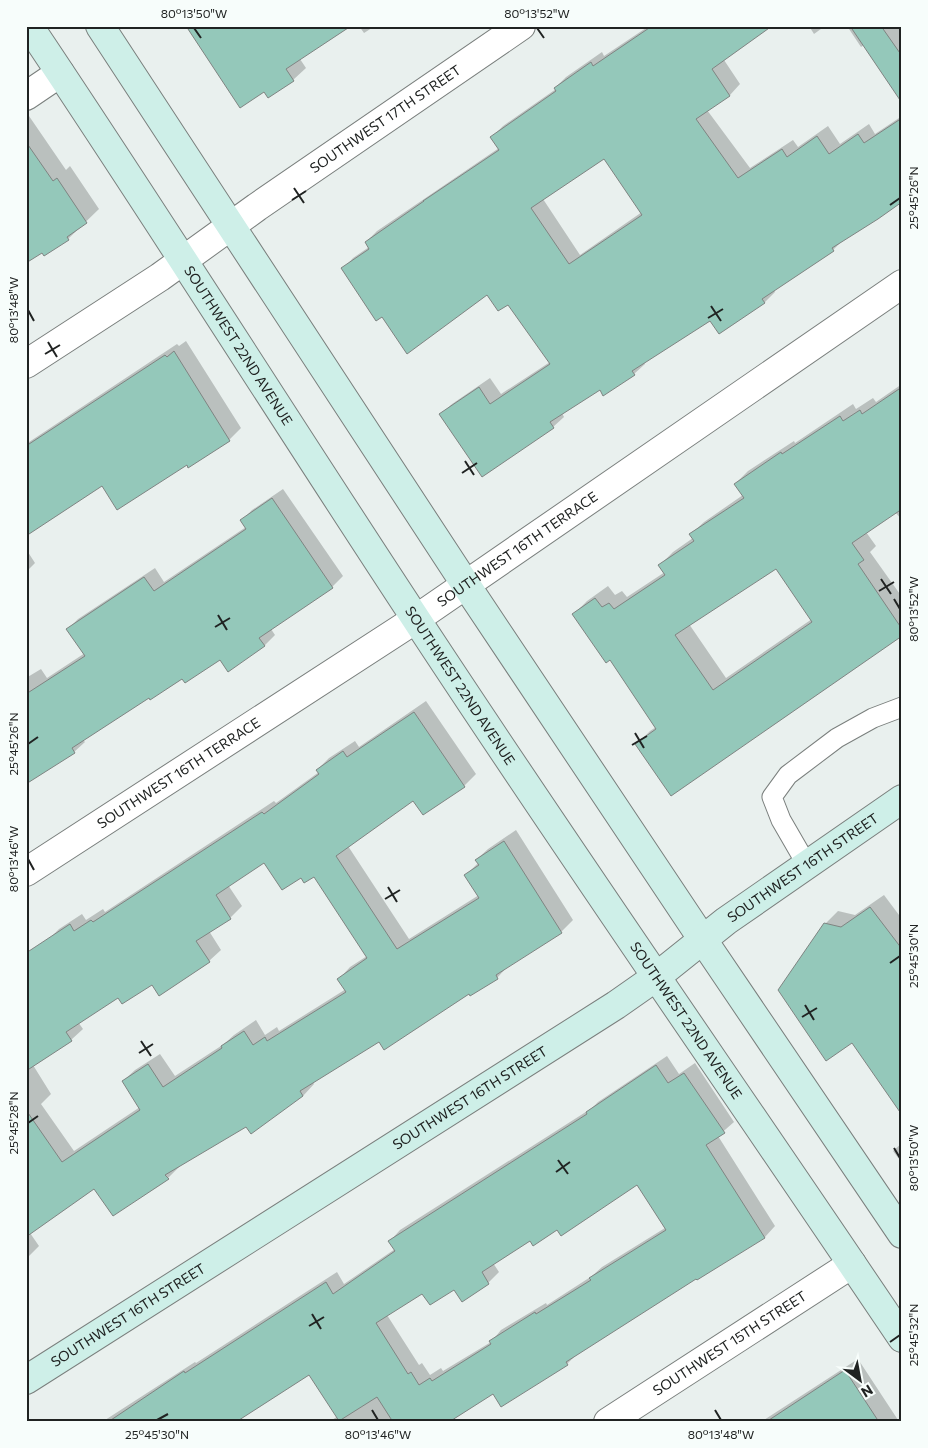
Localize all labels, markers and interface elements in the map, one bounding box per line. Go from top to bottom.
text: 80°13'50"W [161,6,227,20]
text: 80°13'52"W [504,6,570,20]
street label: SOUTHWEST 17TH STREET [306,61,464,176]
text: 25°45'26"N [906,166,920,230]
street label: SOUTHWEST 22ND AVENUE [181,262,296,428]
text: 80°13'48"W [6,277,20,343]
street label: SOUTHWEST 16TH TERRACE [434,487,601,610]
text: 80°13'52"W [906,576,920,642]
street label: SOUTHWEST 22ND AVENUE [402,603,519,768]
text: 25°45'26"N [6,712,20,776]
street label: SOUTHWEST 16TH TERRACE [94,713,263,832]
street label: SOUTHWEST 16TH STREET [724,809,881,926]
text: 80°13'46"W [6,826,20,892]
text: 25°45'30"N [906,924,920,988]
street label: SOUTHWEST 22ND AVENUE [627,938,746,1102]
street label: SOUTHWEST 16TH STREET [389,1042,550,1153]
text: 25°45'28"N [6,1091,20,1155]
text: 80°13'50"W [906,1125,920,1191]
street label: SOUTHWEST 16TH STREET [47,1259,208,1370]
street label: SOUTHWEST 15TH STREET [649,1287,809,1399]
text: 25°45'32"N [906,1304,920,1366]
north arrow [836,1356,886,1406]
text: N [858,1381,876,1401]
text: 25°45'30"N [125,1427,189,1441]
text: 80°13'46"W [345,1427,411,1441]
text: 80°13'48"W [688,1427,754,1441]

